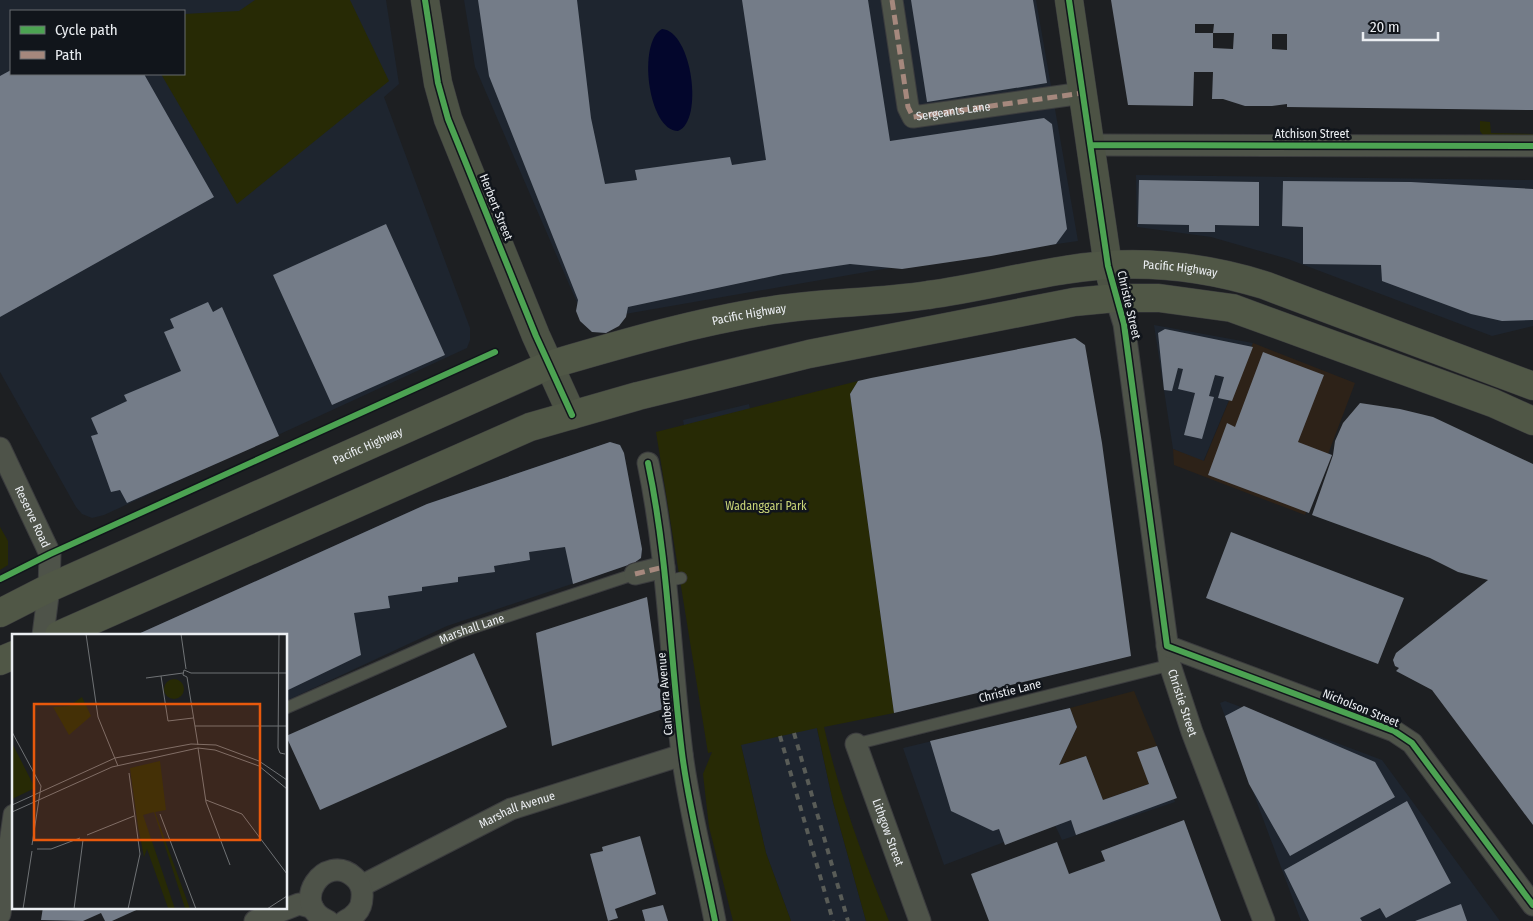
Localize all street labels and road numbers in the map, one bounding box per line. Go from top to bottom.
street label: Sergeants Lane [915,99,991,123]
street label: Atchison Street [1275,127,1349,141]
street label: Herbert Street [476,172,516,242]
street label: Pacific Highway [1143,258,1219,280]
street label: Christie Street [1114,269,1144,341]
street label: Pacific Highway [711,301,788,328]
street label: Pacific Highway [331,424,405,468]
street label: Reserve Road [12,484,53,550]
street label: Marshall Lane [437,611,506,647]
street label: Canberra Avenue [654,652,676,736]
street label: Christie Street [1165,667,1200,738]
street label: Christie Lane [977,676,1043,705]
street label: Nicholson Street [1321,686,1401,730]
street label: Marshall Avenue [477,788,557,831]
street label: Lithgow Street [869,797,907,868]

